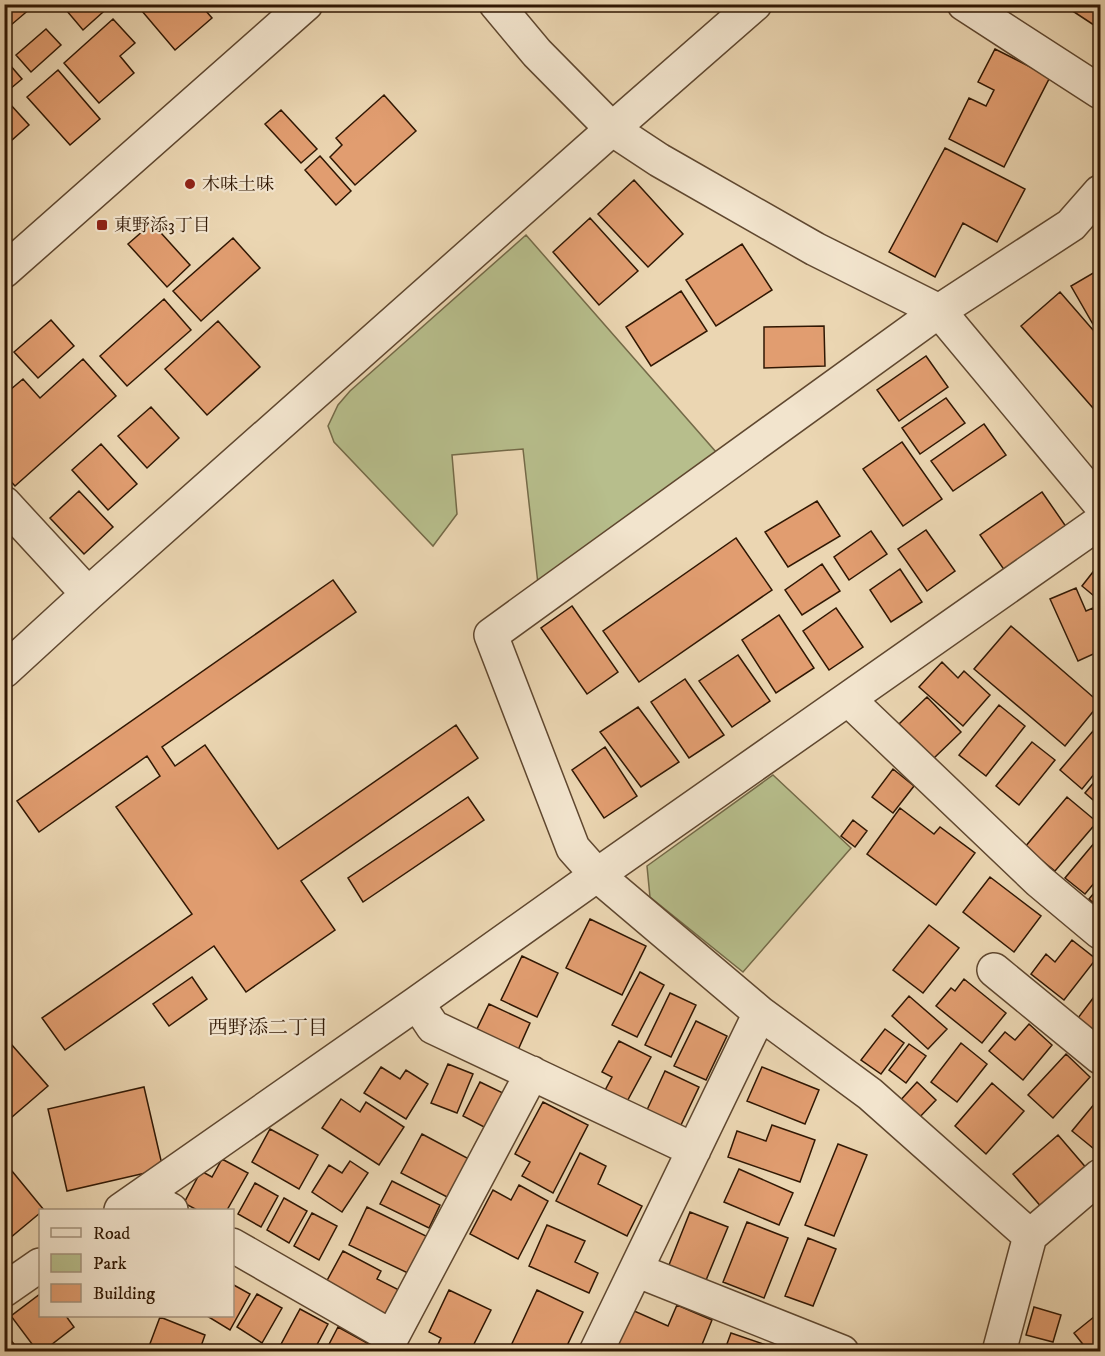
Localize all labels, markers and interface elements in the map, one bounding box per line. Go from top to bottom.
place label: 木味土味 [202,174,274,196]
marker: 木味土味 [183,177,197,191]
place label: 東野添3丁目 [114,215,211,237]
marker: 東野添3丁目 [95,218,109,232]
district label: 西野添二丁目 [208,1016,328,1041]
legend [39,1209,234,1317]
text: Road [93,1223,130,1245]
text: Park [93,1253,127,1275]
text: Building [93,1283,155,1305]

